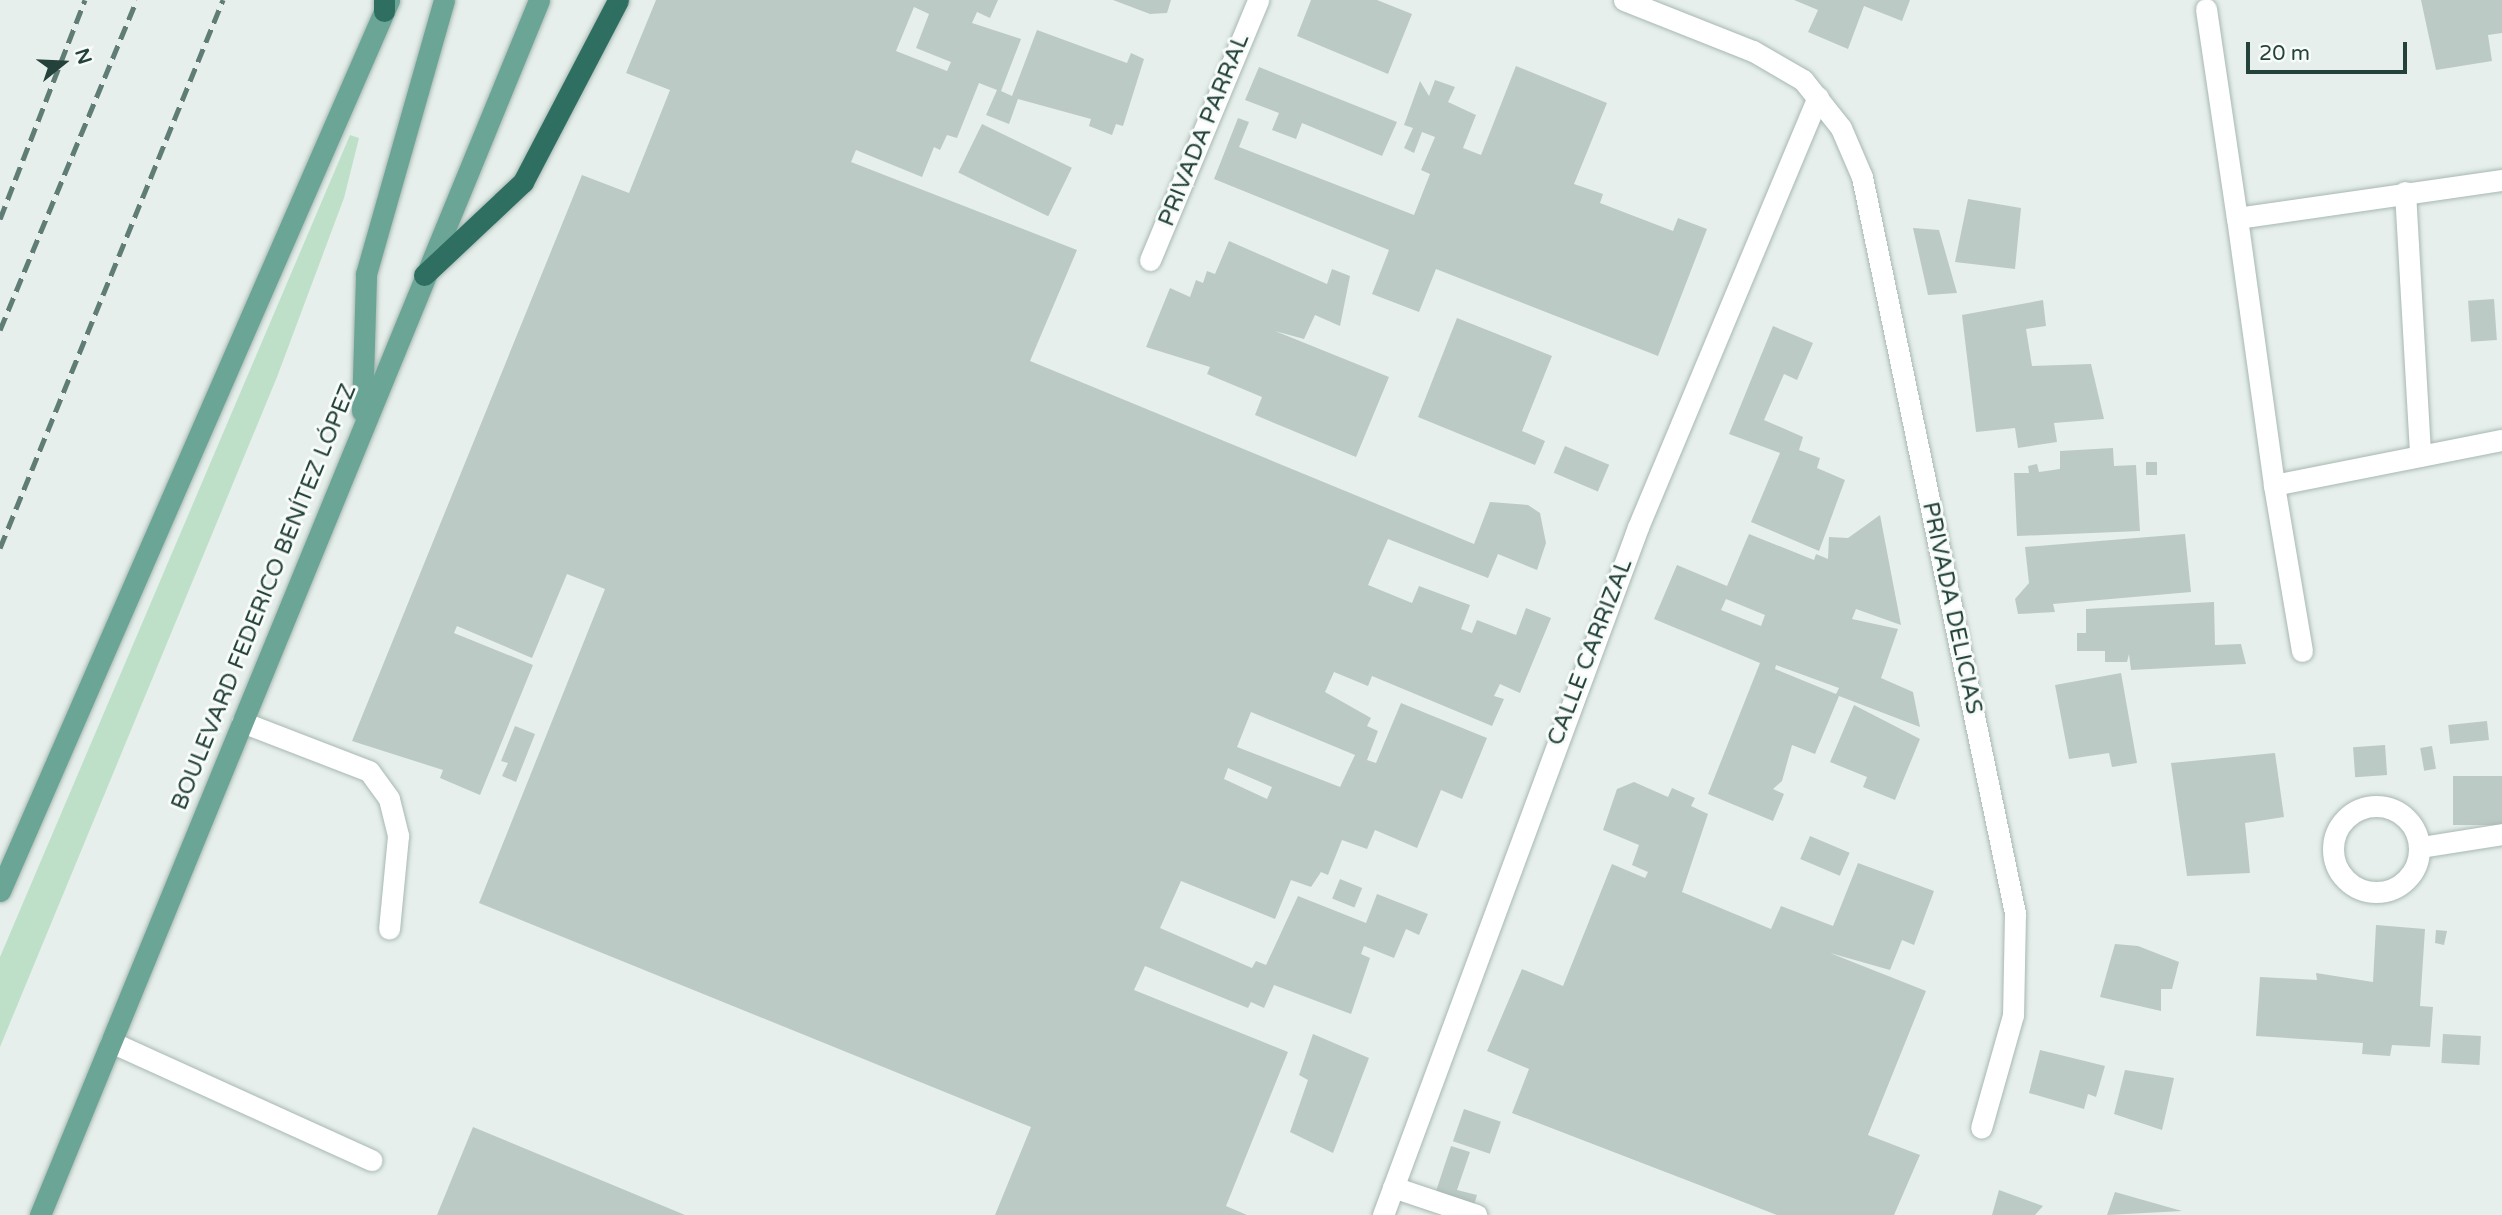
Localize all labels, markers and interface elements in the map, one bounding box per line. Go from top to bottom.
north arrow [28,28,98,98]
scale bar [2250,28,2411,72]
street label: PRIVADA PARRAL [1153,30,1255,230]
text: 20 m [2259,41,2310,66]
text: N [70,46,96,67]
street label: BOULEVARD FEDERICO BENÍTEZ LÓPEZ [166,380,362,814]
street label: PRIVADA DELICIAS [1916,499,1988,717]
street label: CALLE CARRIZAL [1542,555,1638,749]

